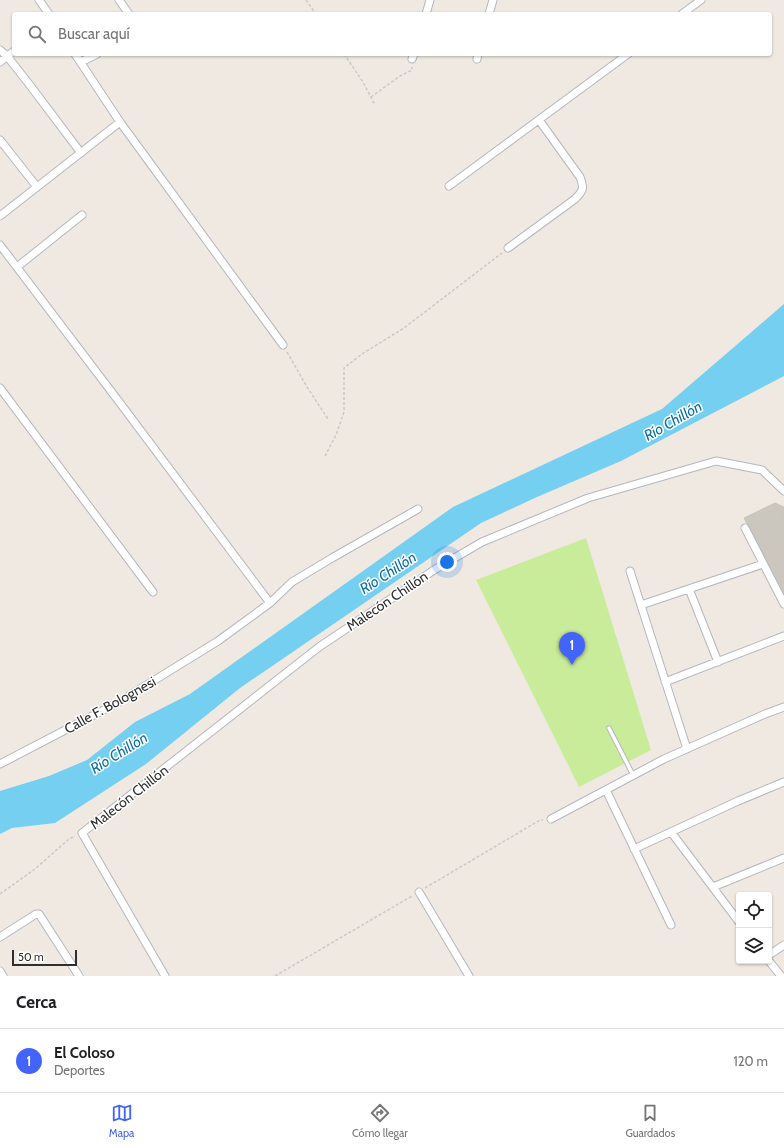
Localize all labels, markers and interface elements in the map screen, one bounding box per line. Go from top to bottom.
search box [12,12,772,56]
icon: search [26,23,48,45]
text: Buscar aquí [58,25,130,43]
water label: Río Chillón [641,397,705,445]
water label: Río Chillón [356,548,420,598]
your location [437,552,457,572]
street label: Malecón Chillón [343,567,431,635]
pin: 1 [559,632,585,665]
street label: Calle F. Bolognesi [61,672,159,738]
water label: Río Chillón [87,728,151,778]
street label: Malecón Chillón [86,761,172,833]
map controls [736,892,772,964]
button: locate [736,892,772,928]
button: layers [736,928,772,964]
scale bar [12,948,77,967]
text: 50 m [18,950,44,964]
text: Cerca [16,992,57,1012]
text: El Coloso [54,1044,115,1062]
text: 1 [27,1053,31,1069]
text: 120 m [734,1053,768,1069]
text: Deportes [54,1062,105,1078]
tab: Mapa [109,1102,134,1140]
tab: Cómo llegar [352,1102,408,1140]
tab: Guardados [625,1102,675,1140]

